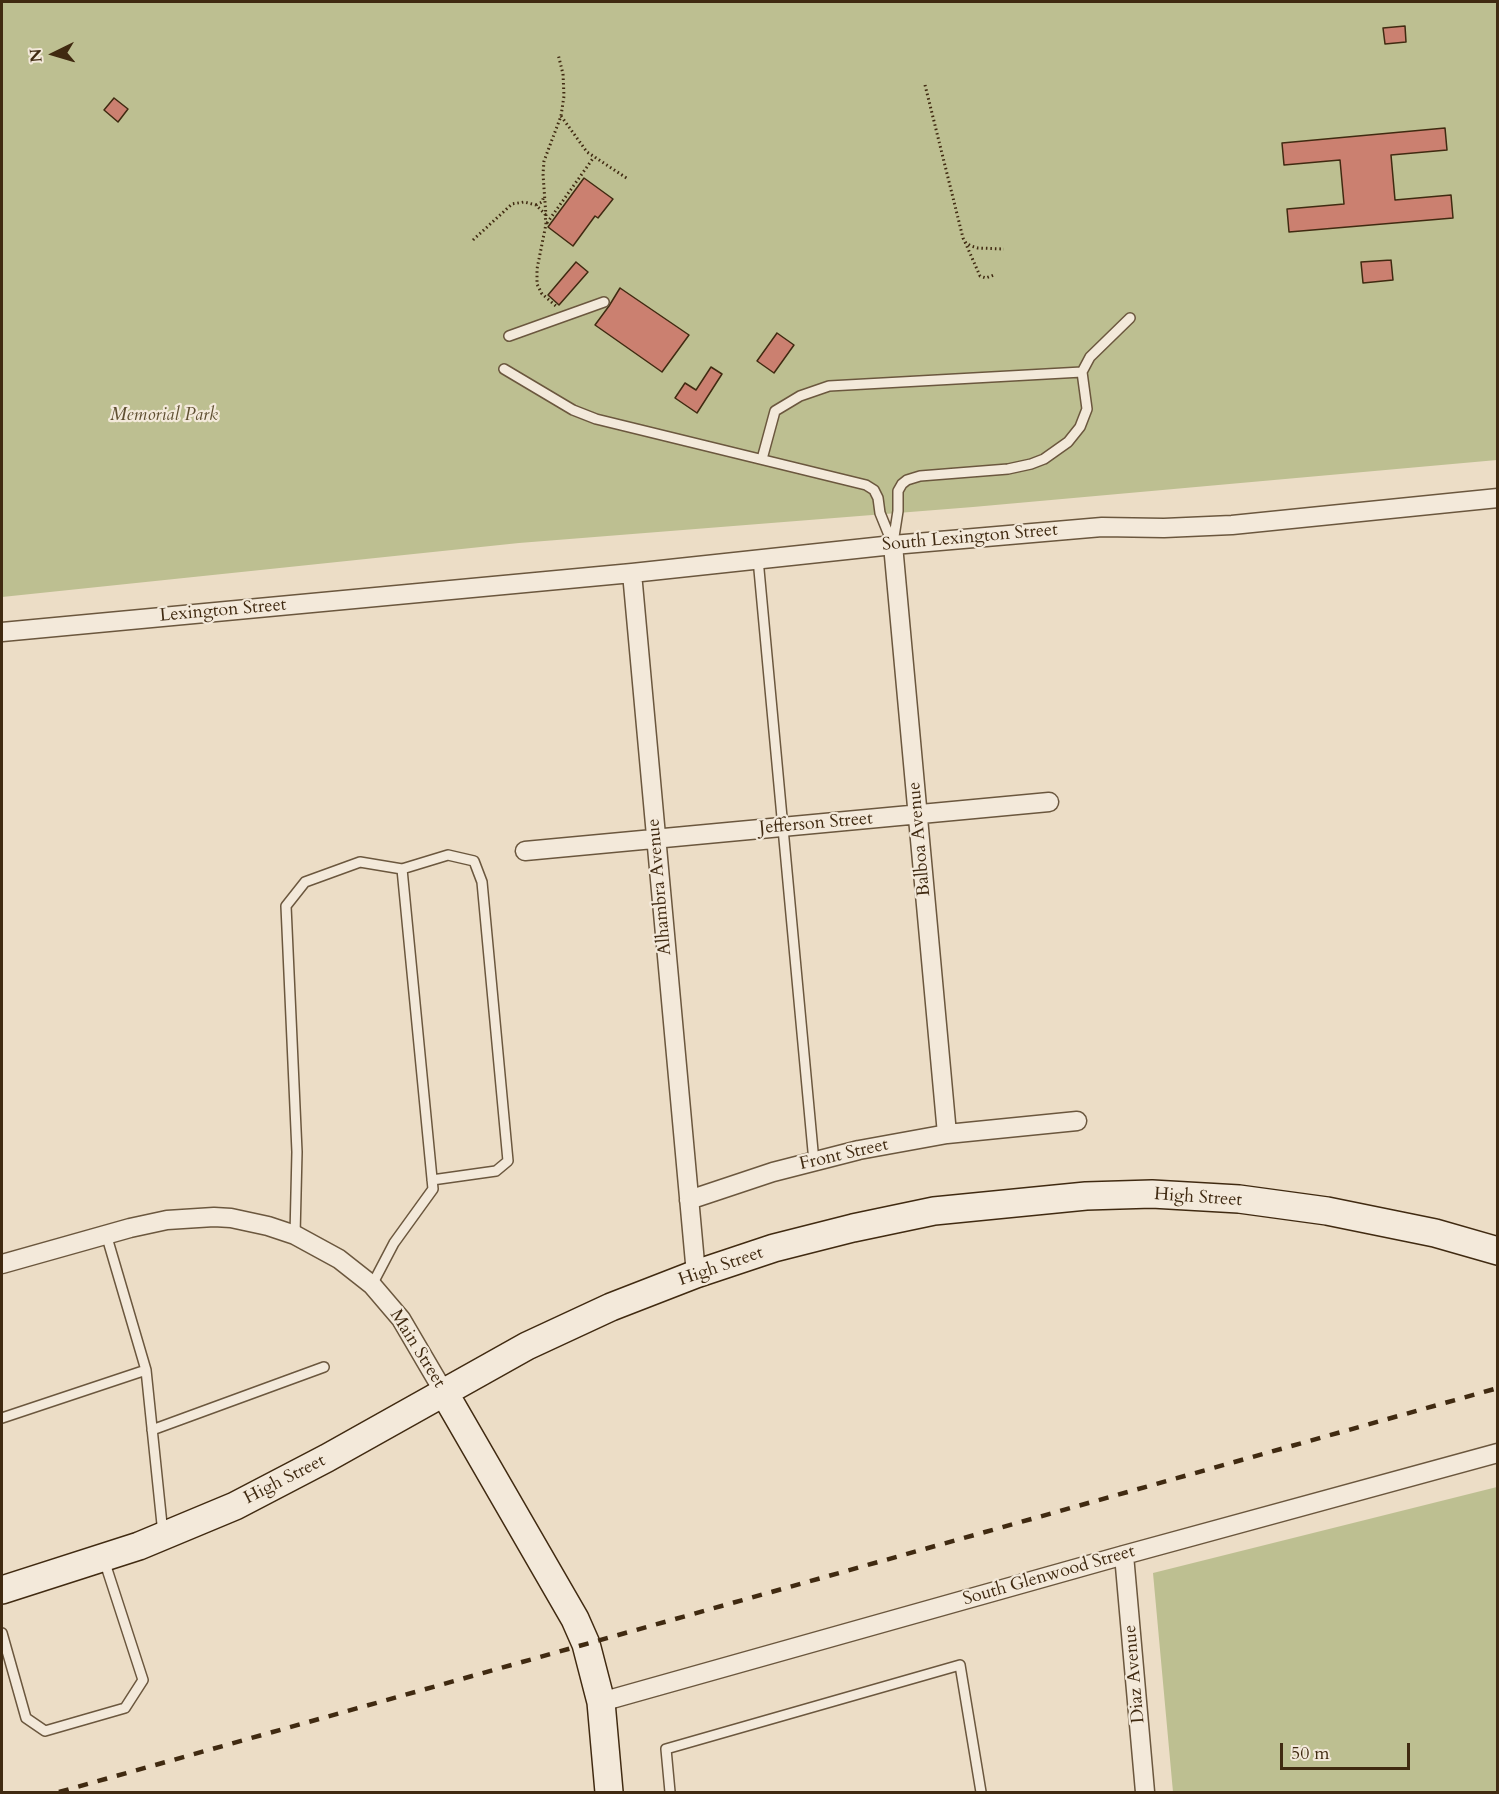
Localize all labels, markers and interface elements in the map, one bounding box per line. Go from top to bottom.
north arrow [24,24,84,84]
text: N [25,48,48,63]
park label: Memorial Park [110,405,218,427]
street label: South Lexington Street [881,520,1059,556]
street label: Lexington Street [159,595,287,627]
street label: Balboa Avenue [904,781,936,897]
street label: Jefferson Street [758,808,874,840]
street label: Alhambra Avenue [643,818,677,956]
street label: Front Street [797,1134,891,1176]
street label: High Street [1153,1184,1243,1212]
street label: High Street [676,1242,766,1292]
street label: Main Street [384,1306,450,1392]
street label: High Street [241,1450,329,1510]
street label: South Glenwood Street [961,1541,1137,1611]
street label: Diaz Avenue [1120,1624,1150,1724]
scale bar [1283,1731,1414,1769]
text: 50 m [1291,1741,1330,1766]

